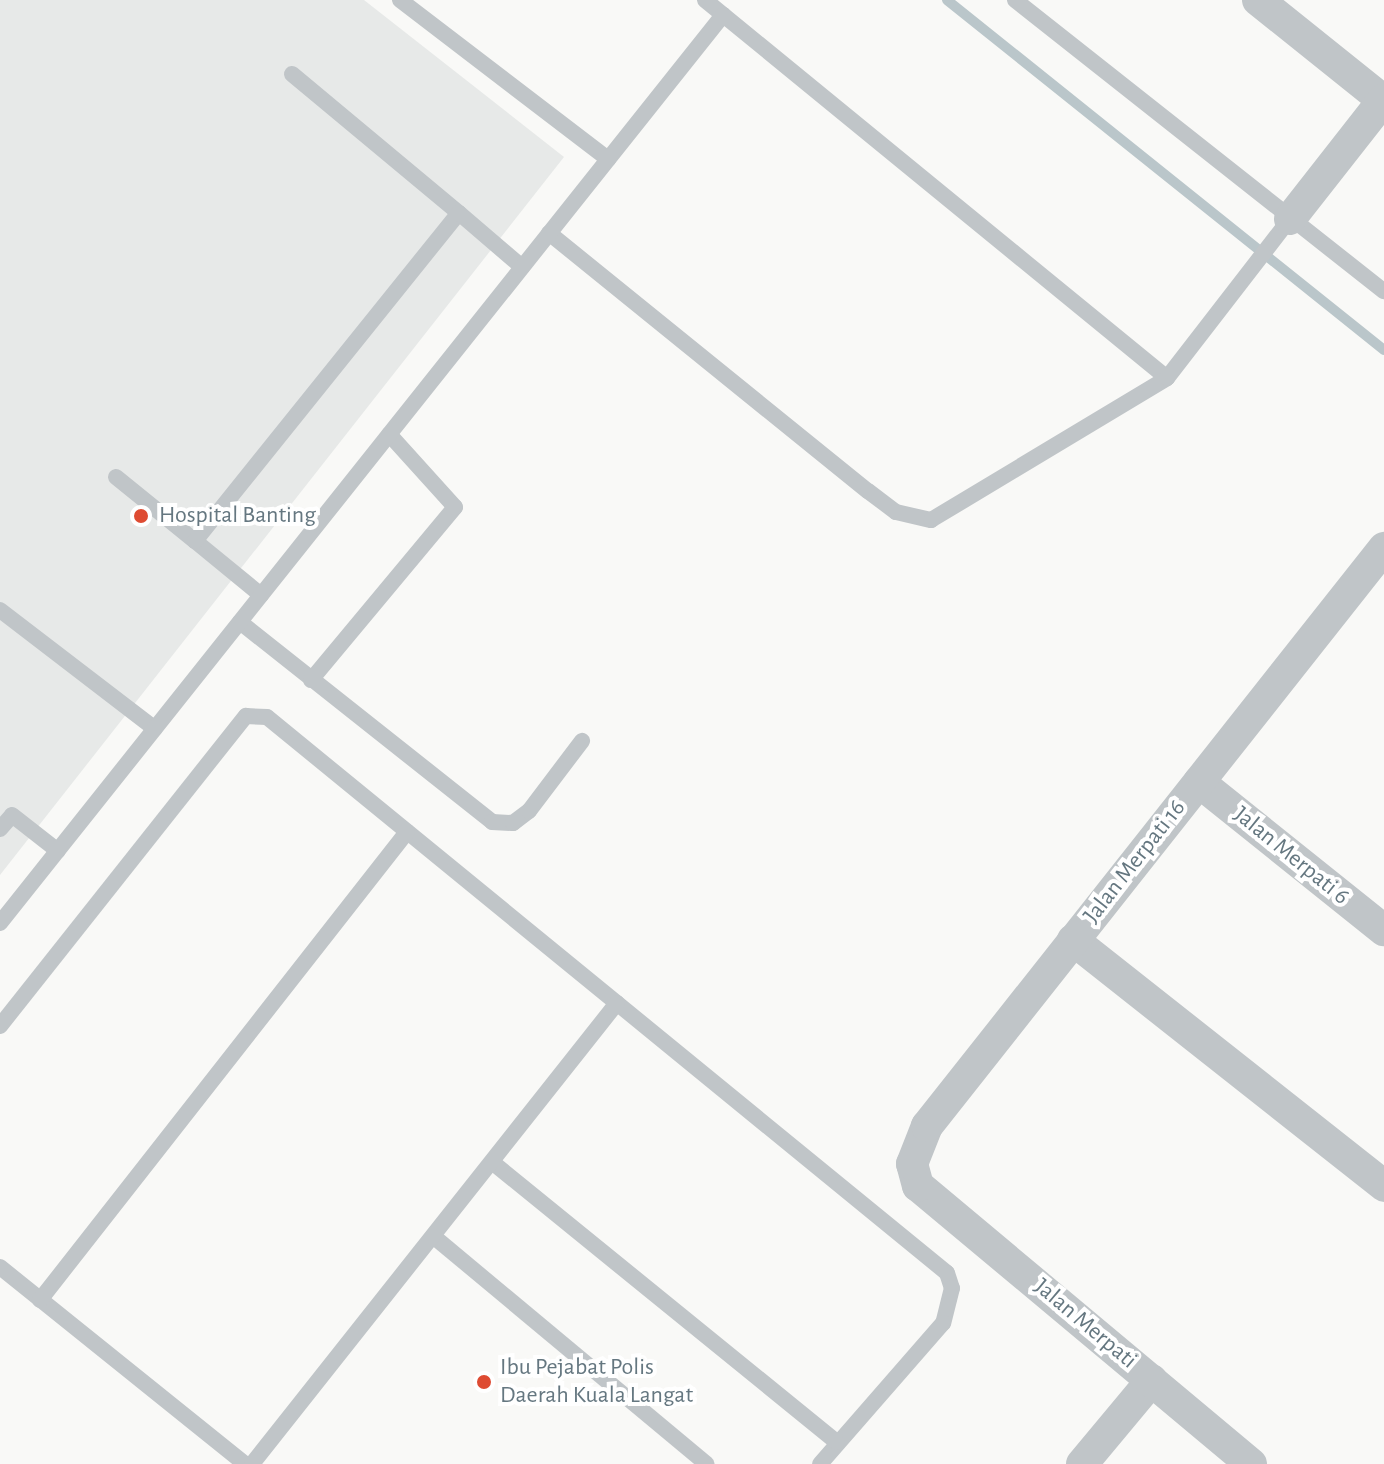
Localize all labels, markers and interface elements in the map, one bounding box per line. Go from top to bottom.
place label: Hospital Banting [159,502,316,530]
marker: Hospital Banting [130,505,152,527]
street label: Jalan Merpati 16 [1078,795,1192,929]
street label: Jalan Merpati 6 [1227,801,1355,911]
street label: Jalan Merpati [1028,1273,1142,1375]
place label: Ibu Pejabat Polis Daerah Kuala Langat [500,1354,693,1410]
marker: Ibu Pejabat Polis Daerah Kuala Langat [475,1373,493,1391]

